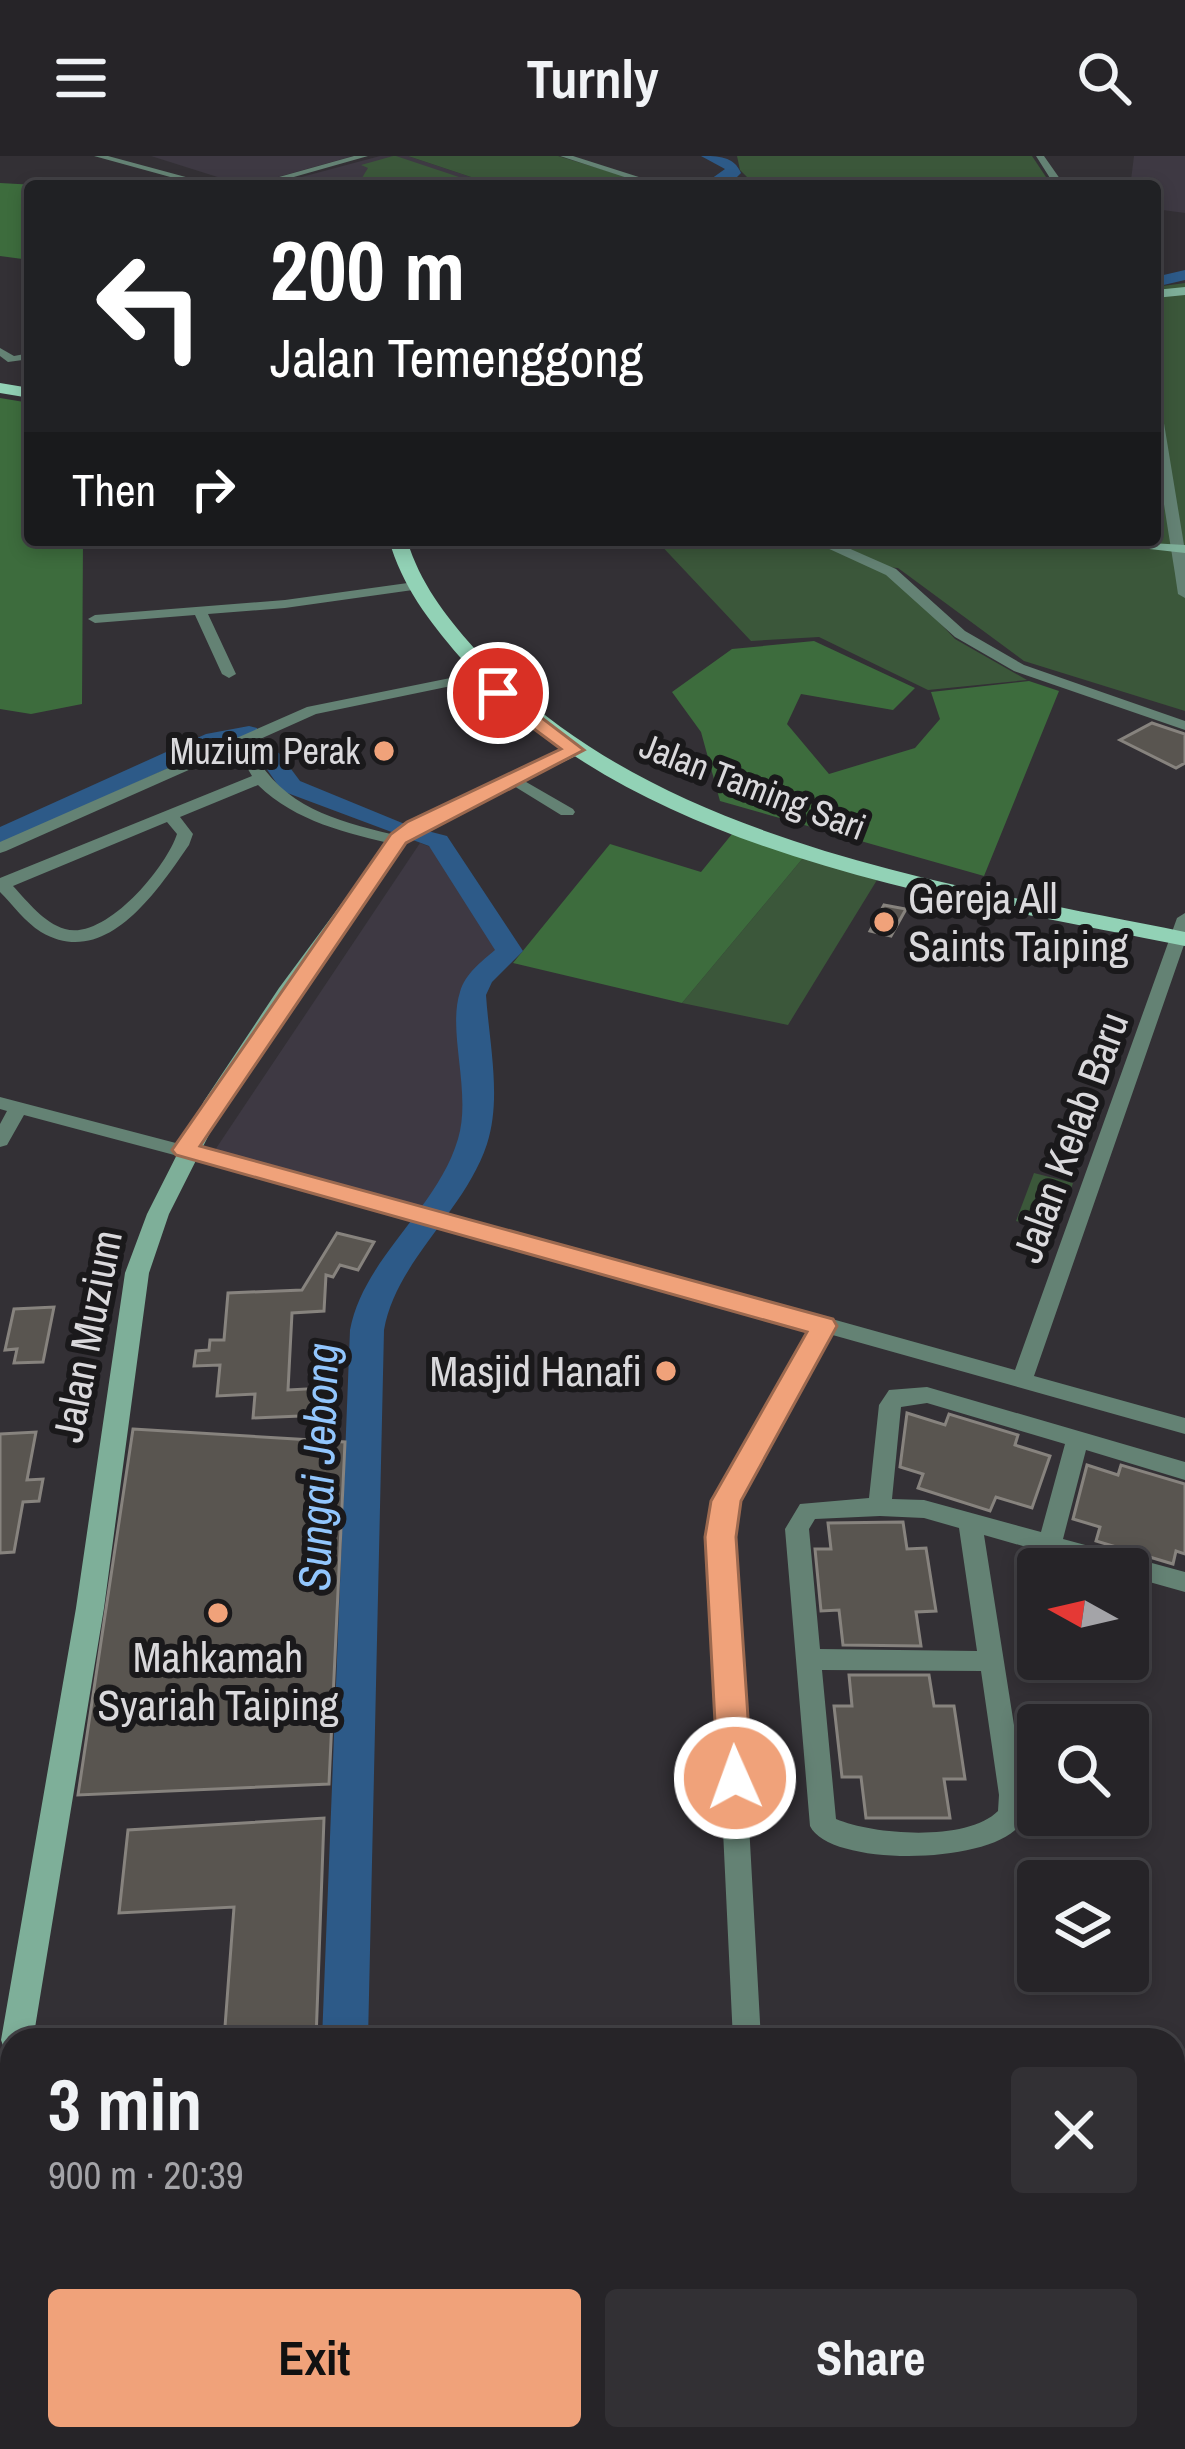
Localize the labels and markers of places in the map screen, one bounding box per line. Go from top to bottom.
pin [447,642,549,744]
place label: Muzium Perak [170,727,360,775]
marker: Muzium Perak [371,738,397,764]
place label: Gereja All Saints Taiping [908,870,1128,974]
marker: Gereja All Saints Taiping [871,909,897,935]
place label: Masjid Hanafi [430,1343,642,1399]
marker: Masjid Hanafi [653,1358,679,1384]
marker: Mahkamah Syariah Taiping [205,1600,231,1626]
place label: Mahkamah Syariah Taiping [97,1629,339,1733]

